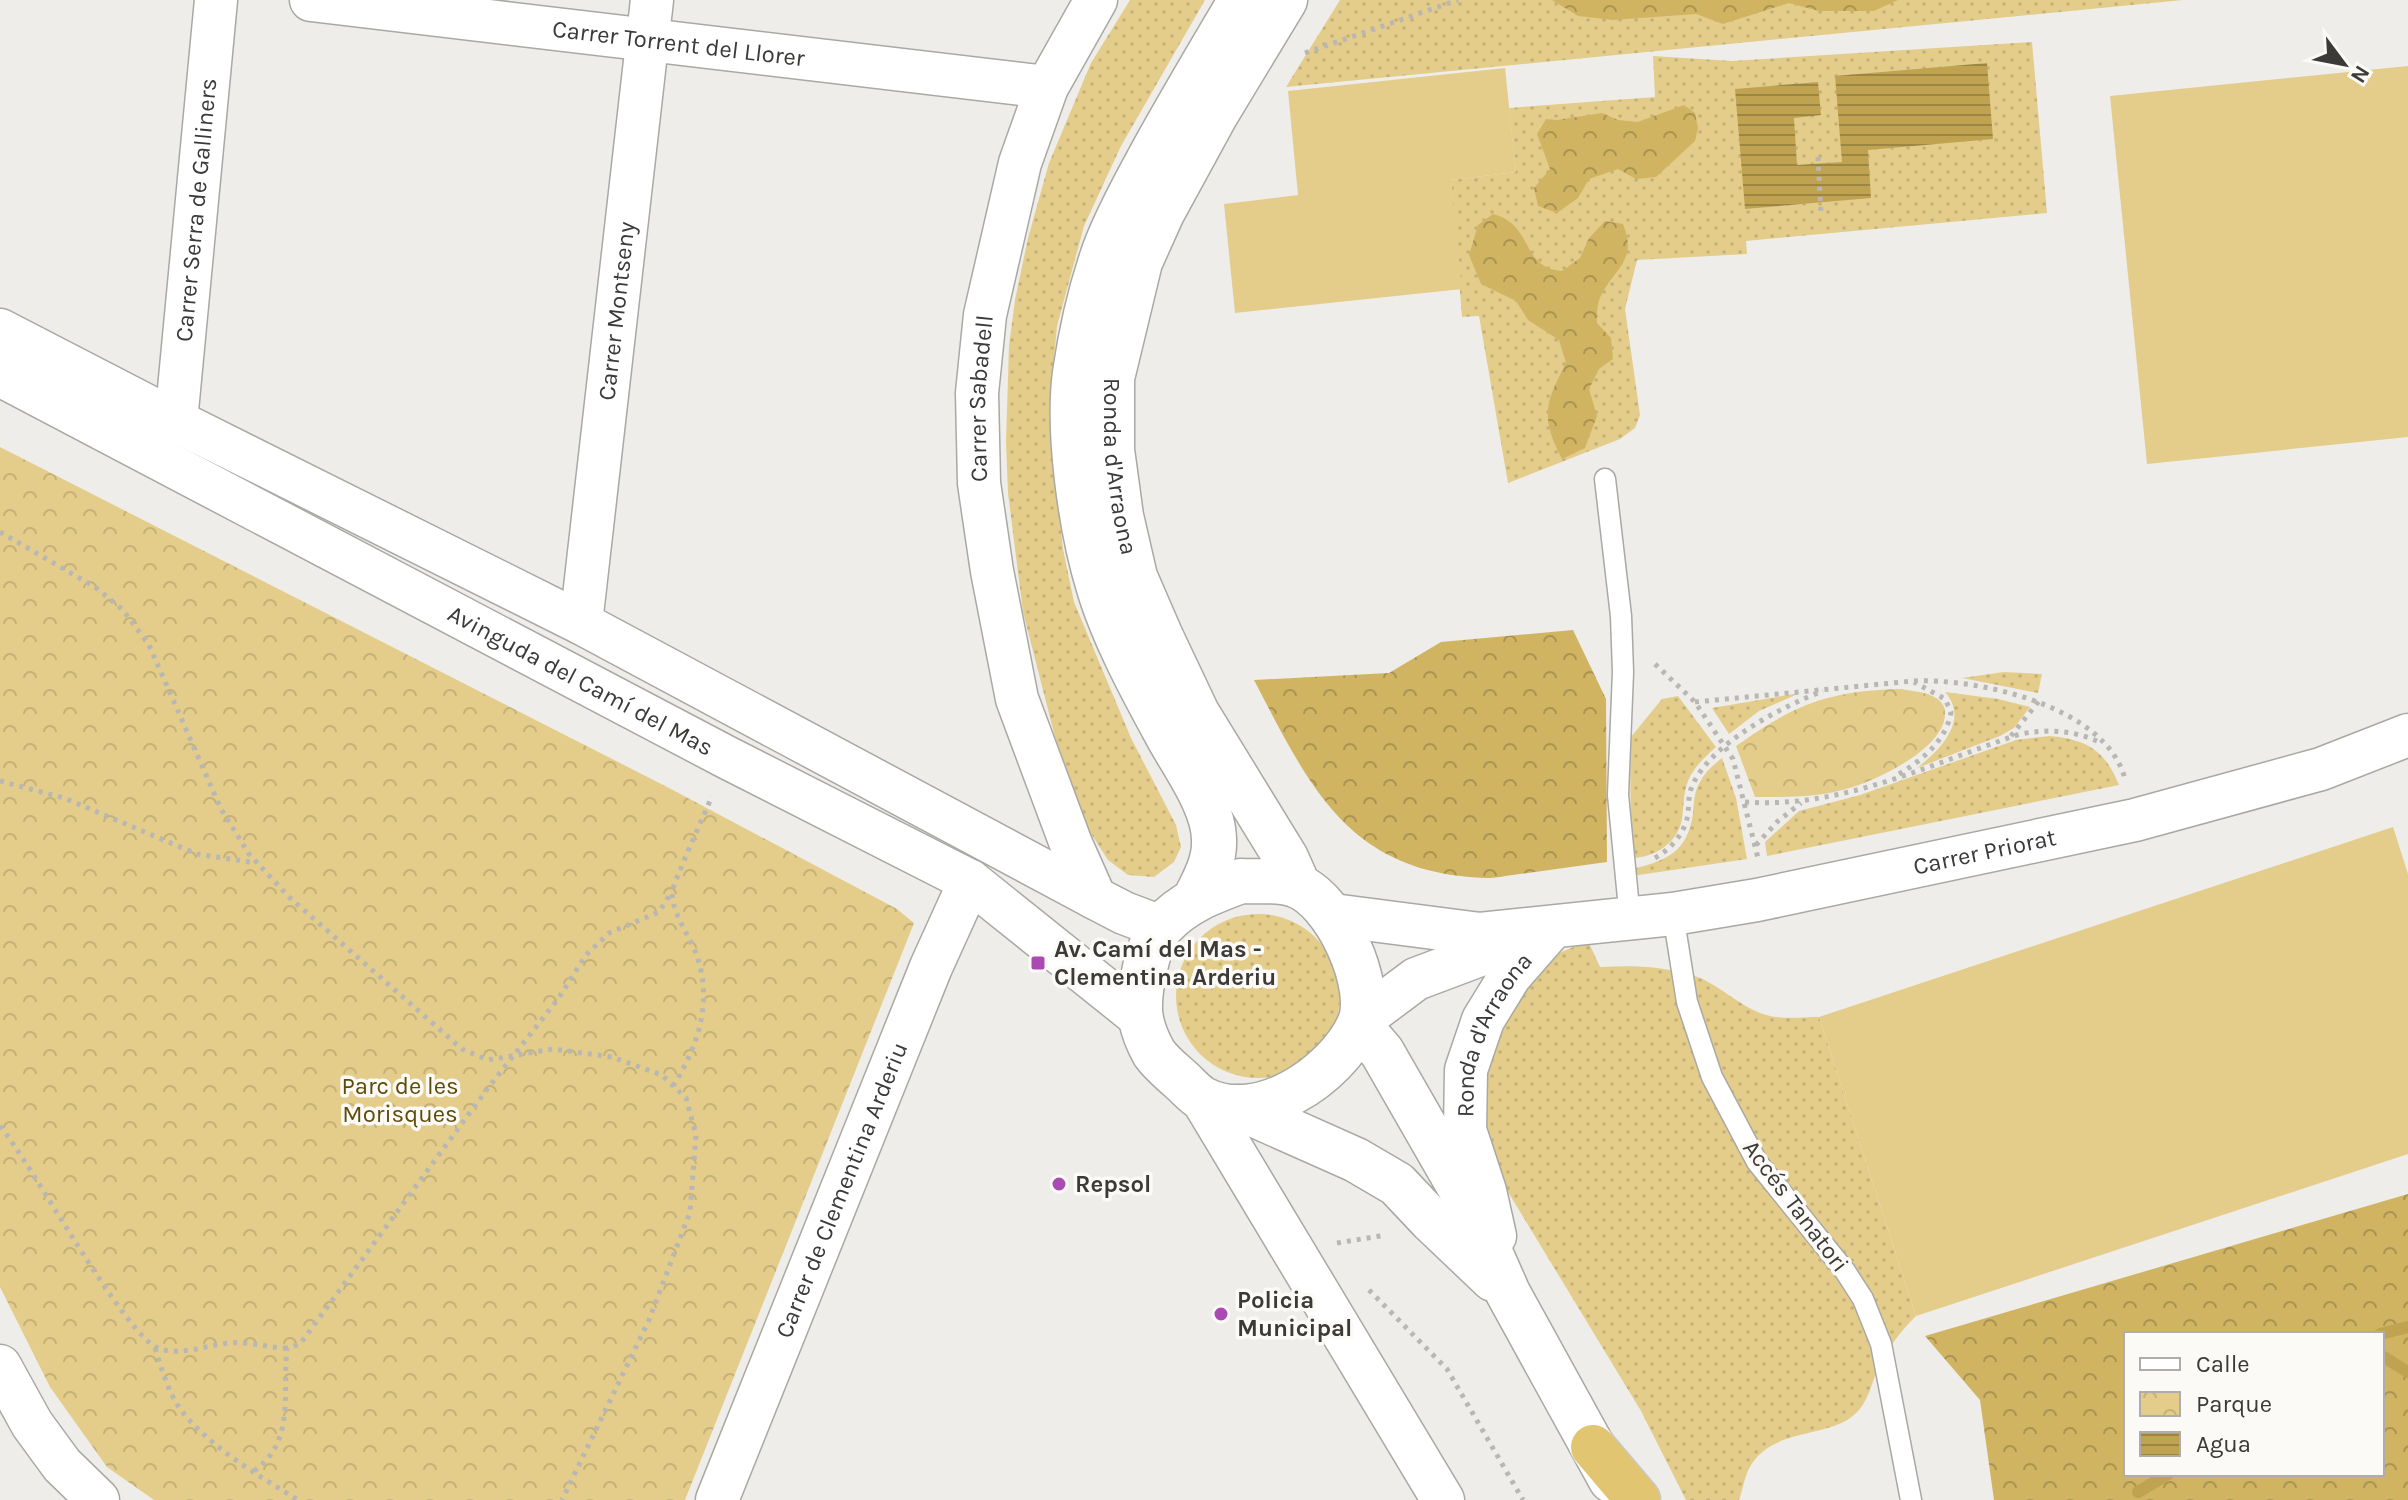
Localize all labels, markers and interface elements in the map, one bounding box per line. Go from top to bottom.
street label: Carrer Torrent del Llorer [551,15,807,72]
north arrow [2304,24,2384,104]
text: N [2345,60,2375,88]
street label: Carrer Serra de Galliners [170,77,223,343]
street label: Carrer Montseny [592,220,641,402]
street label: Carrer Sabadell [963,314,999,482]
street label: Ronda d'Arraona [1098,378,1143,558]
street label: Avinguda del Camí del Mas [443,599,718,762]
street label: Carrer Priorat [1911,823,2058,881]
place label: Av. Camí del Mas - Clementina Arderiu [1054,935,1276,991]
street label: Ronda d'Arraona [1451,947,1538,1118]
marker: Av. Camí del Mas - Clementina Arderiu [1029,954,1047,972]
street label: Carrer de Clementina Arderiu [770,1038,913,1342]
park label: Parc de les Morisques [341,1072,459,1128]
street label: Accés Tanatori [1737,1134,1855,1278]
place label: Repsol [1075,1170,1151,1198]
marker: Repsol [1050,1175,1068,1193]
place label: Policia Municipal [1237,1286,1352,1342]
marker: Policia Municipal [1212,1305,1230,1323]
legend [2124,1332,2384,1476]
text: Calle [2196,1350,2250,1378]
text: Parque [2196,1390,2272,1418]
text: Agua [2196,1430,2251,1458]

